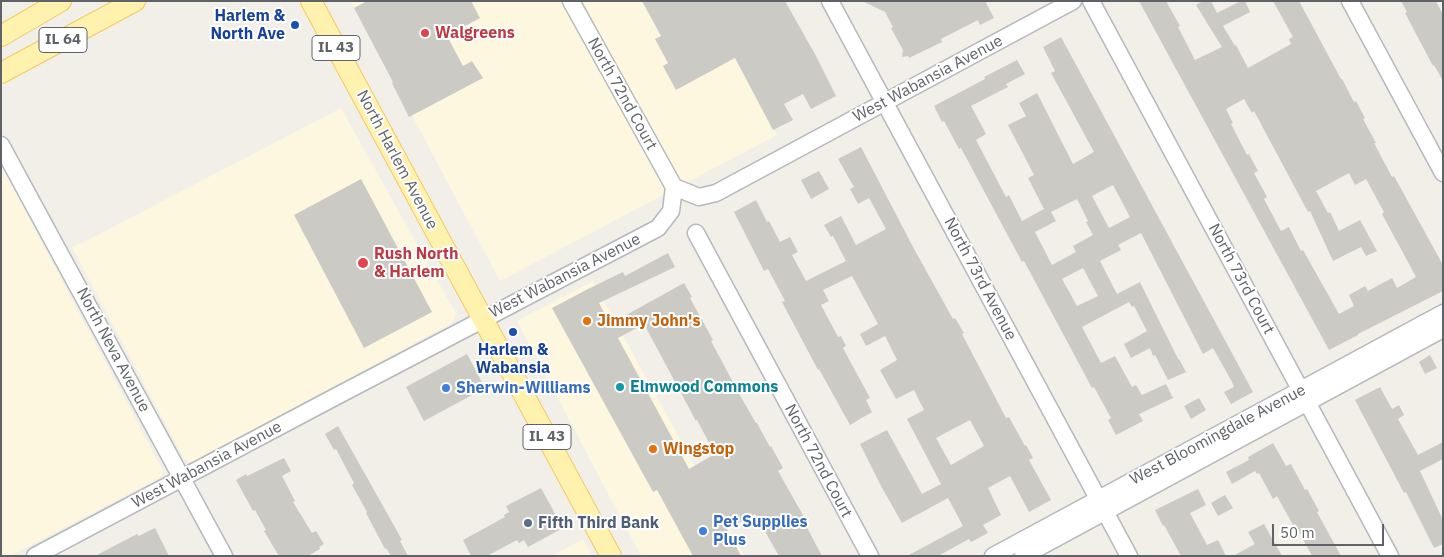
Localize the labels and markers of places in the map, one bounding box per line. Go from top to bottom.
place label: Harlem & North Ave [210,6,285,44]
marker: Harlem & North Ave [289,19,301,31]
place label: Walgreens [435,23,515,43]
marker: Walgreens [419,27,431,39]
place label: Rush North & Harlem [374,244,458,282]
marker: Rush North & Harlem [356,256,370,270]
place label: Jimmy John's [597,311,700,331]
marker: Jimmy John's [581,315,593,327]
marker: Harlem & Wabansia [507,326,519,338]
place label: Harlem & Wabansia [476,340,550,378]
place label: Elmwood Commons [630,377,778,397]
place label: Sherwin-Williams [456,378,591,398]
marker: Elmwood Commons [614,381,626,393]
marker: Sherwin-Williams [440,382,452,394]
place label: Wingstop [663,439,734,459]
marker: Wingstop [647,443,659,455]
place label: Pet Supplies Plus [713,512,808,550]
place label: Fifth Third Bank [538,513,659,533]
marker: Fifth Third Bank [522,517,534,529]
marker: Pet Supplies Plus [697,525,709,537]

